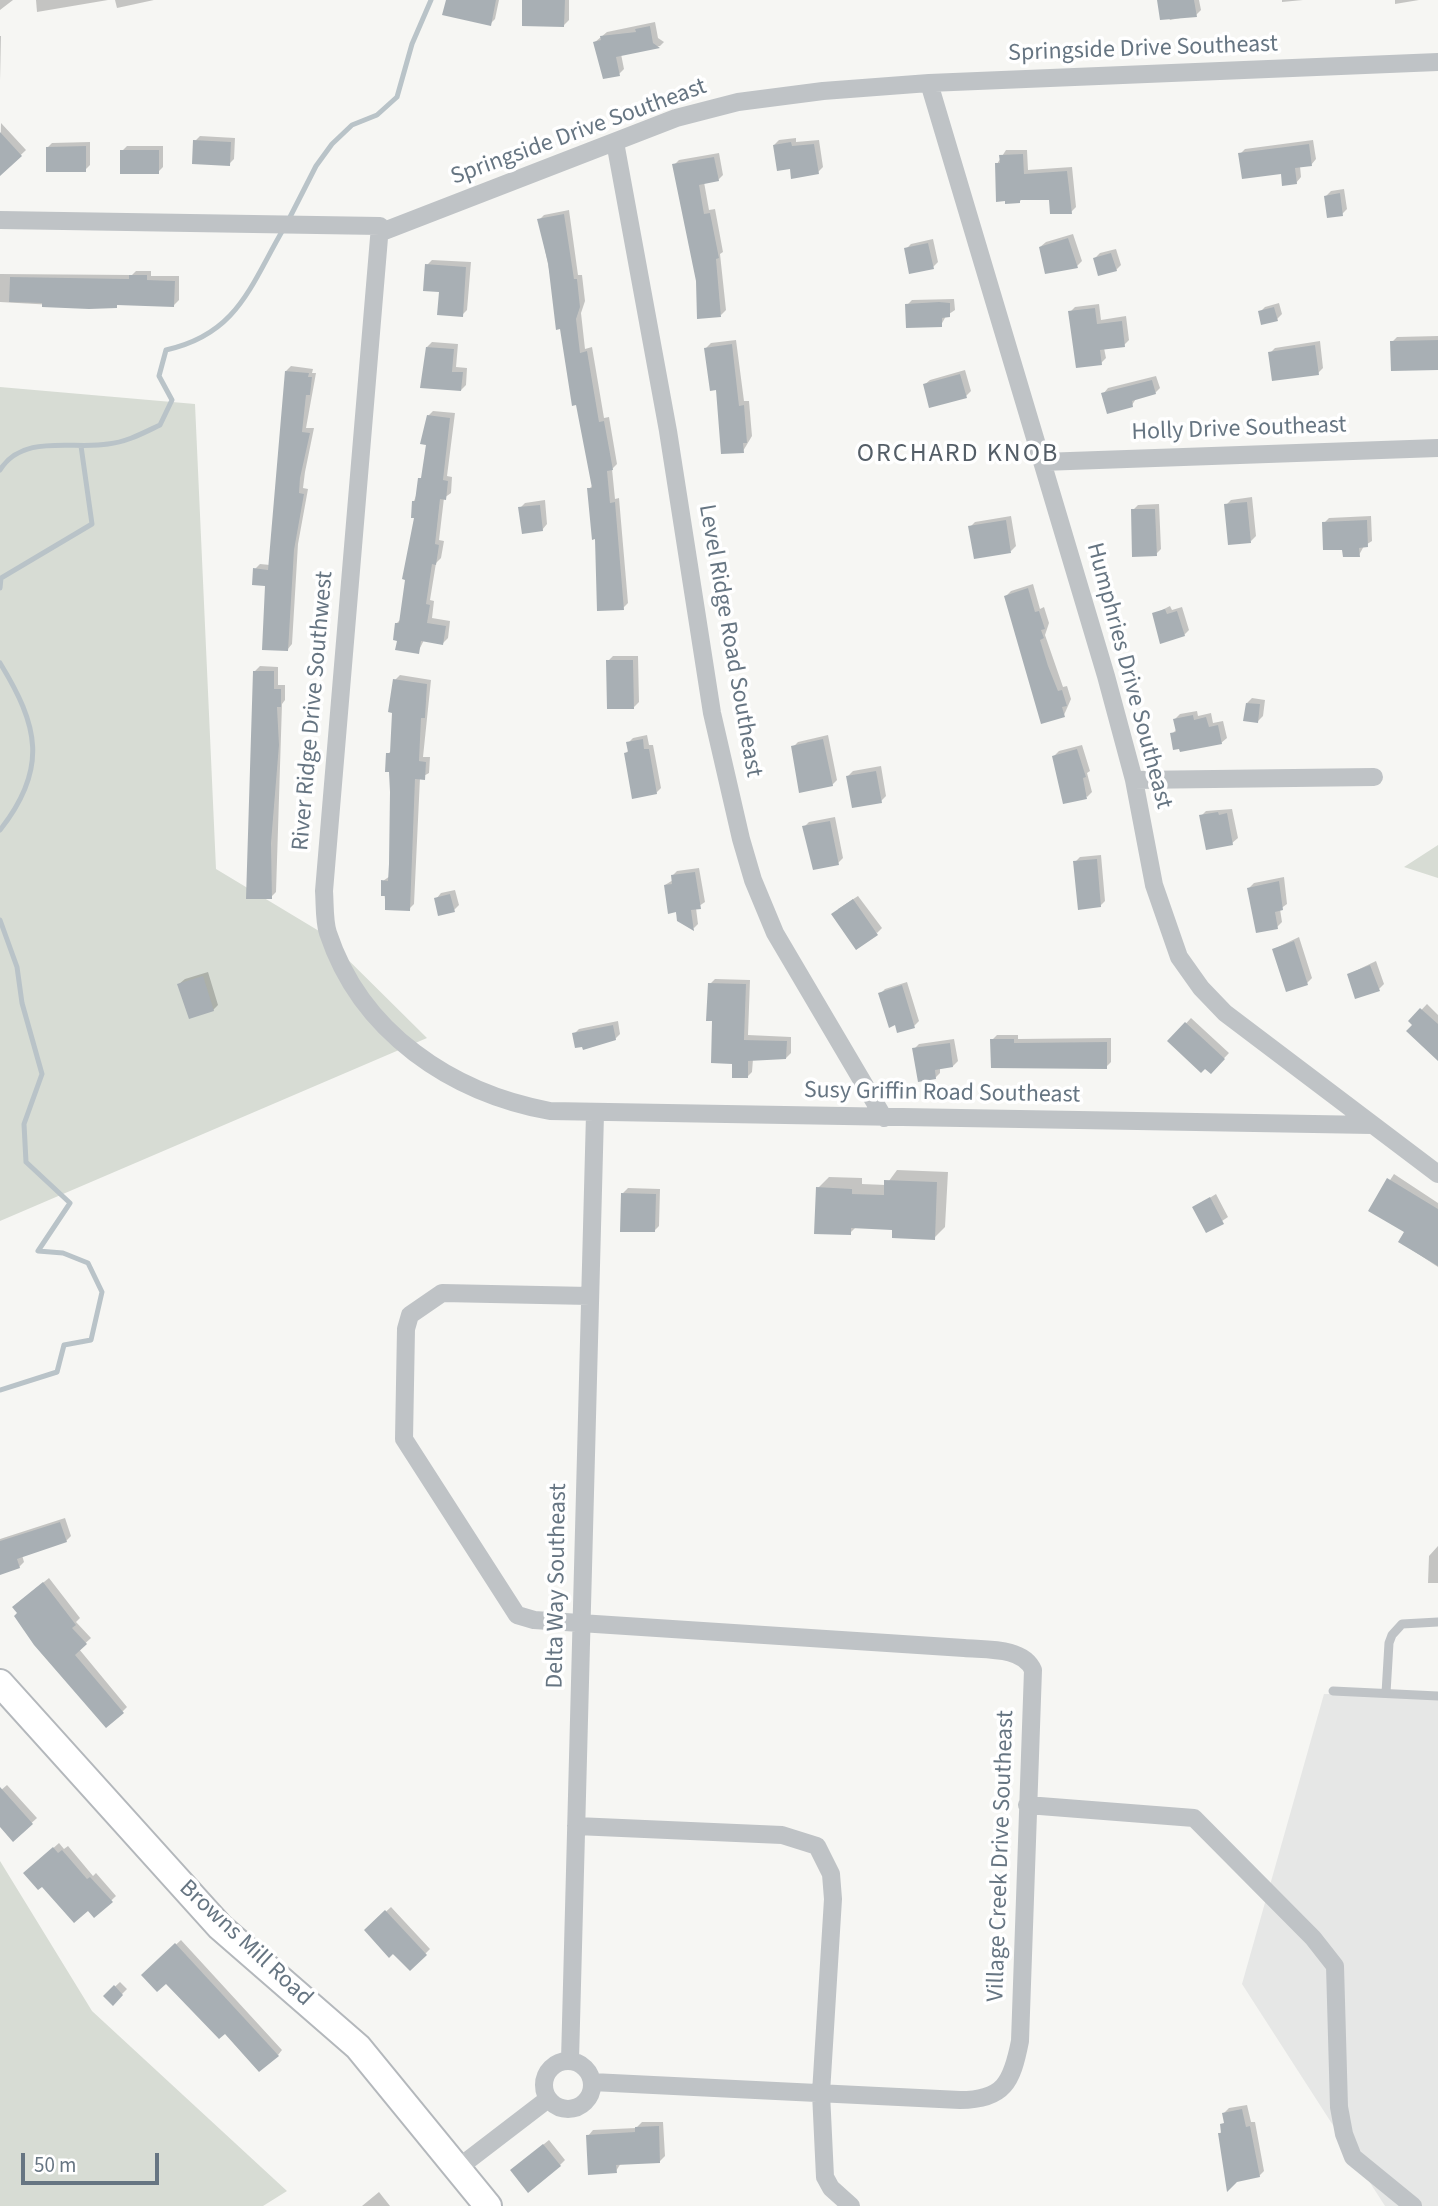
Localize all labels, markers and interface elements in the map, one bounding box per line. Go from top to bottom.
street label: Springside Drive Southeast [1008,31,1278,69]
street label: Springside Drive Southeast [447,73,711,193]
street label: Holly Drive Southeast [1131,412,1347,448]
district label: ORCHARD KNOB [858,439,1058,471]
street label: Level Ridge Road Southeast [691,502,767,780]
street label: Humphries Drive Southeast [1079,540,1177,812]
street label: River Ridge Drive Southwest [287,570,341,852]
street label: Susy Griffin Road Southeast [804,1077,1080,1111]
street label: Delta Way Southeast [542,1483,574,1689]
street label: Village Creek Drive Southeast [983,1710,1021,2002]
street label: Browns Mill Road [172,1875,318,2013]
scale bar [24,2140,163,2184]
text: 50 m [34,2150,76,2180]

